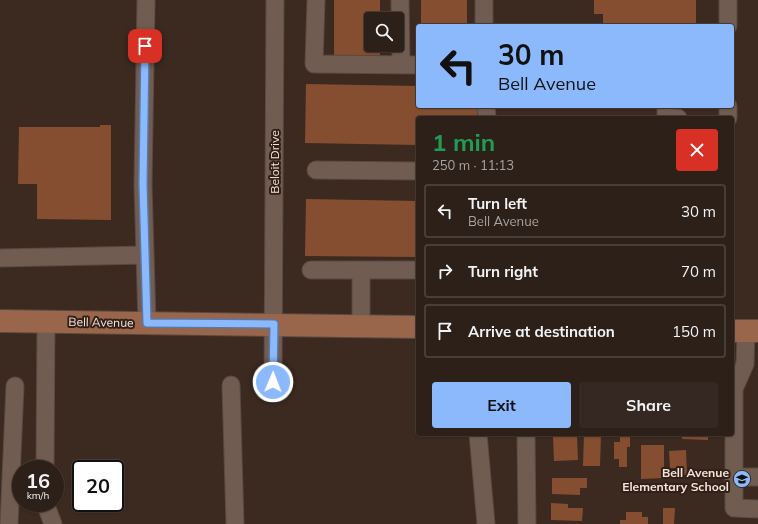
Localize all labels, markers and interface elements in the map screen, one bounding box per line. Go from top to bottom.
map controls [364,12,404,52]
button: search [364,12,404,52]
pin [128,29,162,63]
icon: arrive [134,35,156,57]
text: 30 m [498,37,564,72]
icon: left [432,40,484,92]
text: Bell Avenue [498,72,596,95]
text: 1 min [432,127,495,157]
button: close [676,129,718,171]
street label: Beloit Drive [267,130,282,194]
text: 250 m · 11:13 [432,157,514,173]
text: Turn left [468,194,527,213]
icon: left [434,200,456,222]
text: 30 m [681,202,716,221]
text: Bell Avenue [468,213,539,229]
icon: right [434,260,456,282]
text: Turn right [468,262,538,281]
text: 70 m [681,262,716,281]
street label: Bell Avenue [68,314,134,330]
icon: arrive [434,320,456,342]
text: Arrive at destination [468,322,615,341]
text: 150 m [672,322,716,341]
position arrow [252,361,294,403]
button: Exit [432,382,571,428]
button: Share [579,382,718,428]
speed limit sign: 20 [72,460,124,512]
place label: Bell Avenue Elementary School [622,465,729,494]
text: 16 [26,468,50,493]
school or university icon: Bell Avenue Elementary School [732,469,752,489]
text: km/h [27,489,49,502]

